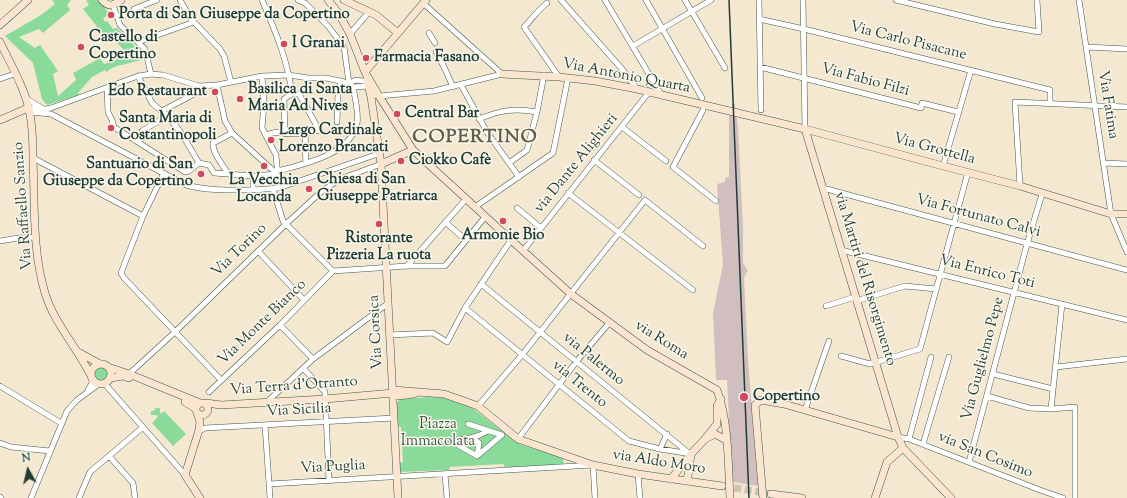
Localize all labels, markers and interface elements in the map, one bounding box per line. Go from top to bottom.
place label: Porta di San Giuseppe da Copertino [119,6,350,24]
marker: Porta di San Giuseppe da Copertino [106,10,116,20]
street label: Via Carlo Pisacane [848,19,968,65]
place label: Castello di Copertino [89,29,158,64]
place label: I Granai [292,35,345,53]
marker: I Granai [279,39,289,49]
marker: Castello di Copertino [76,42,86,52]
place label: Farmacia Fasano [374,49,479,67]
marker: Farmacia Fasano [361,53,371,63]
street label: Via Antonio Quarta [561,56,691,98]
street label: Via Fabio Filzi [819,61,911,101]
street label: Via Fatima [1093,69,1121,141]
place label: Basilica di Santa Maria Ad Nives [248,81,352,116]
place label: Edo Restaurant [108,83,207,101]
marker: Edo Restaurant [210,87,220,97]
marker: Basilica di Santa Maria Ad Nives [235,94,245,104]
place label: Central Bar [405,105,479,123]
marker: Central Bar [392,109,402,119]
place label: Santa Maria di Costantinopoli [119,110,217,145]
street label: via Dante Alighieri [531,111,623,217]
place label: Largo Cardinale Lorenzo Brancati [279,122,388,157]
marker: Santa Maria di Costantinopoli [106,123,116,133]
district label: COPERTINO [412,128,538,150]
street label: Via Grottella [891,130,977,170]
marker: Largo Cardinale Lorenzo Brancati [266,135,276,145]
street label: Via Raffaello Sanzio [11,141,37,271]
place label: Ciokko Cafè [409,152,491,170]
place label: Santuario di San Giuseppe da Copertino [43,156,193,191]
marker: Ciokko Cafè [396,156,406,166]
marker: La Vecchia Locanda [259,161,269,171]
marker: Santuario di San Giuseppe da Copertino [196,169,206,179]
place label: Chiesa di San Giuseppe Patriarca [317,171,438,206]
place label: La Vecchia Locanda [229,172,299,207]
marker: Chiesa di San Giuseppe Patriarca [304,184,314,194]
street label: via Martiri del Risorgimento [829,190,899,368]
street label: Via Fortunato Calvi [914,192,1042,242]
marker: Armonie Bio [498,216,508,226]
marker: Ristorante Pizzeria La ruota [374,219,384,229]
street label: Via Torino [209,220,271,282]
place label: Armonie Bio [461,227,545,245]
place label: Ristorante Pizzeria La ruota [327,230,431,265]
street label: Via Enrico Toti [937,252,1037,294]
street label: Via Monte Bianco [215,276,311,370]
street label: Via Corsica [366,294,388,370]
street label: Via Guglielmo Pepe [959,295,1009,423]
street label: via Roma [631,317,691,365]
street label: via Palermo [558,330,628,390]
street label: via Trento [548,357,610,413]
street label: Via Terra d'Otranto [230,374,358,400]
place label: Copertino [753,388,820,406]
marker: Copertino [738,391,750,403]
street label: Via Sicilia [266,400,332,422]
park label: Piazza Immacolata [401,416,475,451]
street label: via San Cosimo [935,429,1035,483]
street label: via Aldo Moro [611,447,707,479]
north arrow [8,450,48,490]
text: N [21,450,32,467]
street label: Via Puglia [300,457,366,479]

